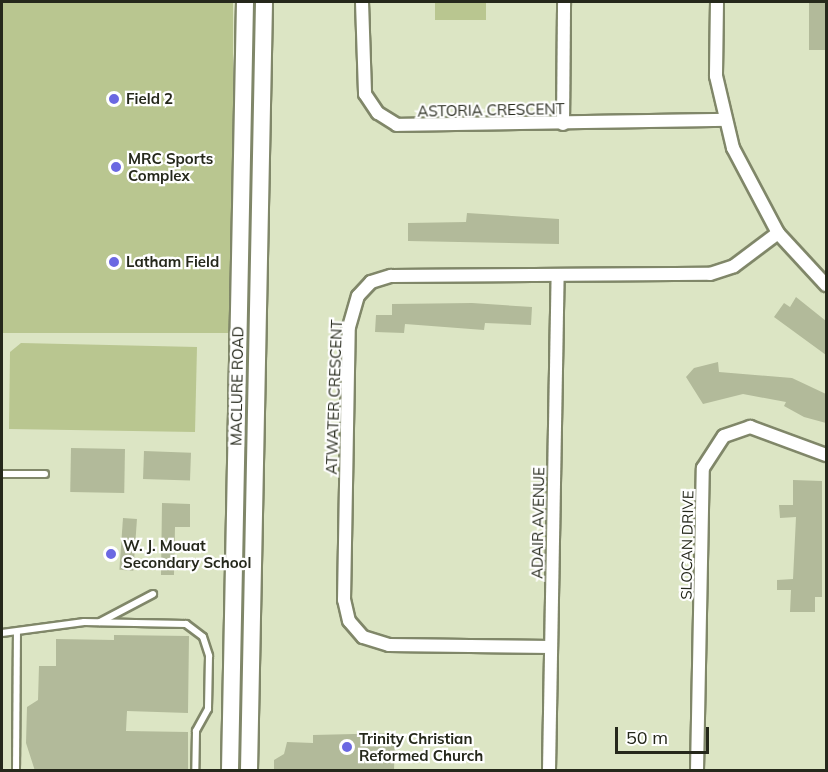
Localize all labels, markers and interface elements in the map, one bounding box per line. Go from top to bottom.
place label: Field 2 [126,90,173,108]
marker: Field 2 [107,92,121,106]
street label: ASTORIA CRESCENT [417,100,565,120]
place label: MRC Sports Complex [128,149,213,184]
marker: MRC Sports Complex [109,160,123,174]
place label: Latham Field [126,253,219,271]
marker: Latham Field [107,255,121,269]
street label: ATWATER CRESCENT [322,319,346,475]
street label: MACLURE ROAD [227,326,247,446]
street label: ADAIR AVENUE [528,467,548,579]
street label: SLOCAN DRIVE [677,490,697,600]
place label: W. J. Mouat Secondary School [123,536,251,571]
marker: W. J. Mouat Secondary School [104,547,118,561]
scale bar [618,715,712,753]
text: 50 m [626,726,668,749]
place label: Trinity Christian Reformed Church [359,729,483,764]
marker: Trinity Christian Reformed Church [340,740,354,754]

